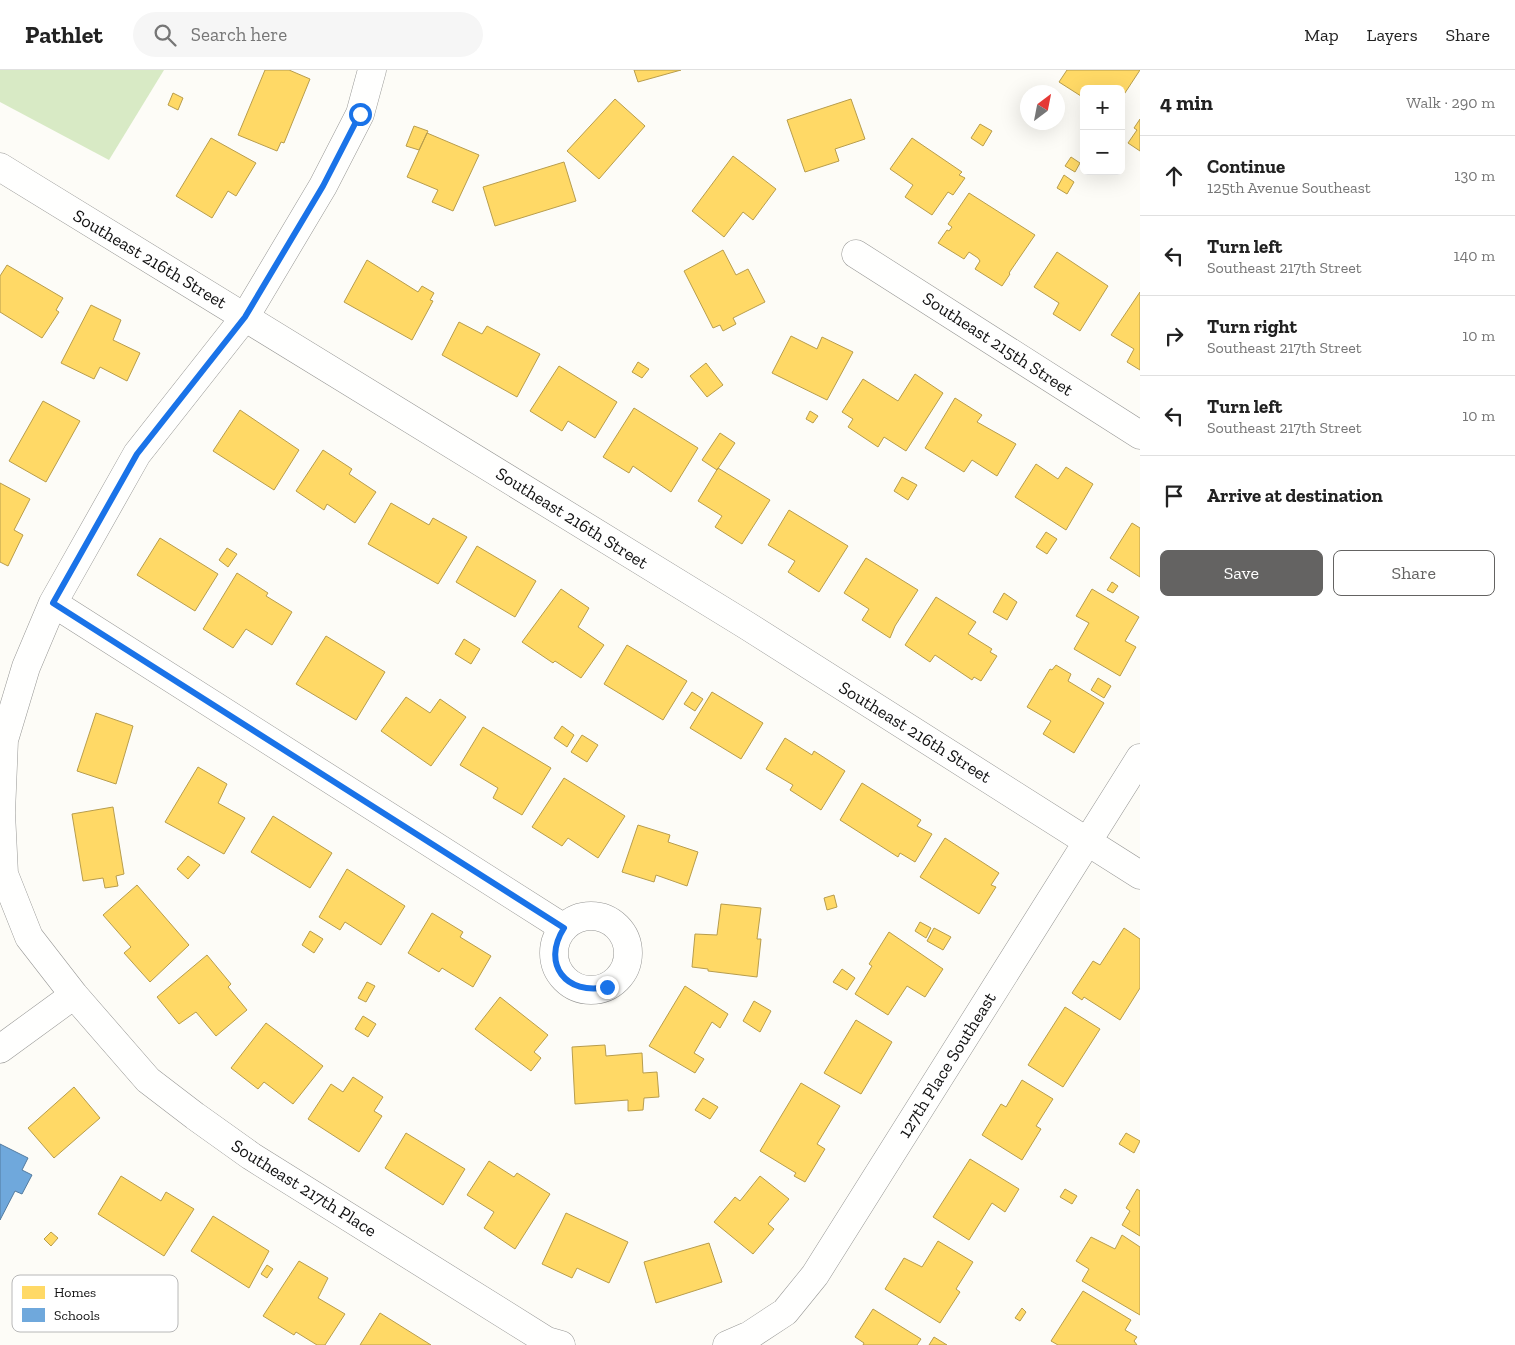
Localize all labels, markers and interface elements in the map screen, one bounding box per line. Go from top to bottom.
search box [133,12,483,57]
text: Pathlet [25,20,103,49]
icon: search [151,21,179,49]
text: Search here [191,23,287,46]
text: Map [1304,24,1339,46]
text: Layers [1367,24,1418,46]
text: Share [1446,24,1490,46]
north arrow [1020,85,1065,130]
map controls [1080,85,1125,175]
button: + [1080,85,1125,130]
text: 4 min [1160,90,1213,115]
text: Walk · 290 m [1406,93,1495,112]
route start [349,103,372,126]
button: − [1080,130,1125,175]
text: Continue [1207,155,1285,178]
icon: ahead [1160,162,1188,190]
text: 130 m [1454,166,1495,185]
text: 125th Avenue Southeast [1207,178,1371,197]
street label: Southeast 216th Street [69,204,231,314]
text: Turn left [1207,235,1282,258]
icon: left [1160,242,1188,270]
text: 140 m [1454,246,1495,265]
text: Southeast 217th Street [1207,258,1362,277]
street label: Southeast 215th Street [919,287,1078,401]
text: Turn right [1207,315,1297,338]
icon: right [1160,322,1188,350]
text: 10 m [1462,326,1495,345]
text: Southeast 217th Street [1207,338,1362,357]
text: Turn left [1207,395,1282,418]
icon: left [1160,402,1188,430]
text: 10 m [1462,406,1495,425]
text: Southeast 217th Street [1207,418,1362,437]
street label: Southeast 216th Street [492,462,652,574]
icon: arrive [1160,482,1188,510]
text: Arrive at destination [1207,484,1383,507]
button: Save [1160,550,1323,596]
button: Share [1333,550,1495,596]
street label: Southeast 216th Street [835,676,995,788]
route end [596,976,619,999]
street label: 127th Place Southeast [893,988,1001,1142]
street label: Southeast 217th Place [227,1134,381,1242]
legend [12,1275,178,1332]
text: Homes [54,1284,96,1301]
text: Schools [54,1307,100,1324]

